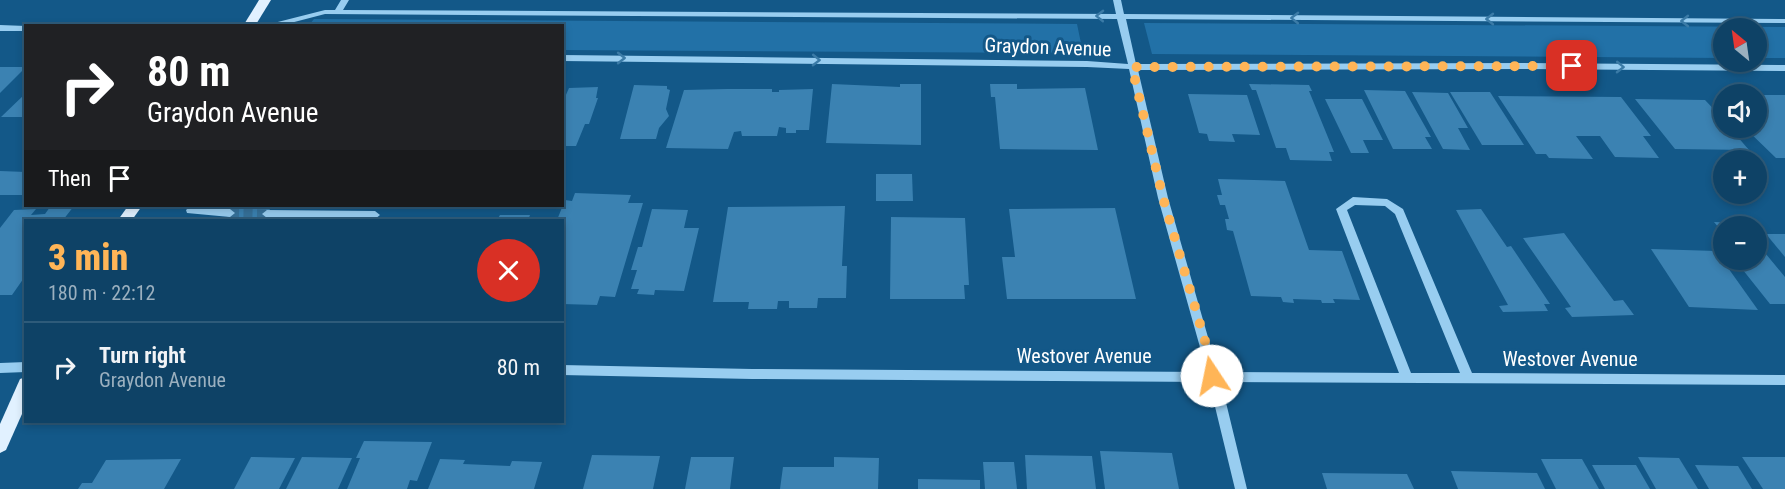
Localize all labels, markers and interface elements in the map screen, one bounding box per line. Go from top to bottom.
one-way arrow [1095,10,1104,22]
one-way arrow [1290,12,1299,24]
one-way arrow [1485,13,1494,25]
one-way arrow [1680,15,1689,27]
north arrow [1713,18,1767,72]
map controls [1713,18,1767,270]
street label: Graydon Avenue [984,33,1112,61]
pin [1546,40,1597,91]
text: 80 m [147,47,230,96]
icon: right [48,48,126,126]
icon: arrive [1555,49,1588,82]
one-way arrow [616,52,625,64]
one-way arrow [811,54,820,66]
one-way arrow [1615,61,1624,73]
button: sound [1713,84,1767,138]
text: Graydon Avenue [147,97,318,129]
button: + [1713,150,1767,204]
icon: arrive [103,162,136,195]
text: Then [48,166,91,191]
button: − [1713,216,1767,270]
text: 3 min [48,237,128,279]
button: close [477,239,540,302]
text: 180 m · 22:12 [48,281,155,305]
text: Turn right [99,343,186,368]
street label: Westover Avenue [1016,344,1152,368]
position arrow [1180,344,1244,408]
street label: Westover Avenue [1502,347,1638,371]
icon: right [48,351,81,384]
text: 80 m [497,355,540,380]
text: Graydon Avenue [99,368,226,392]

